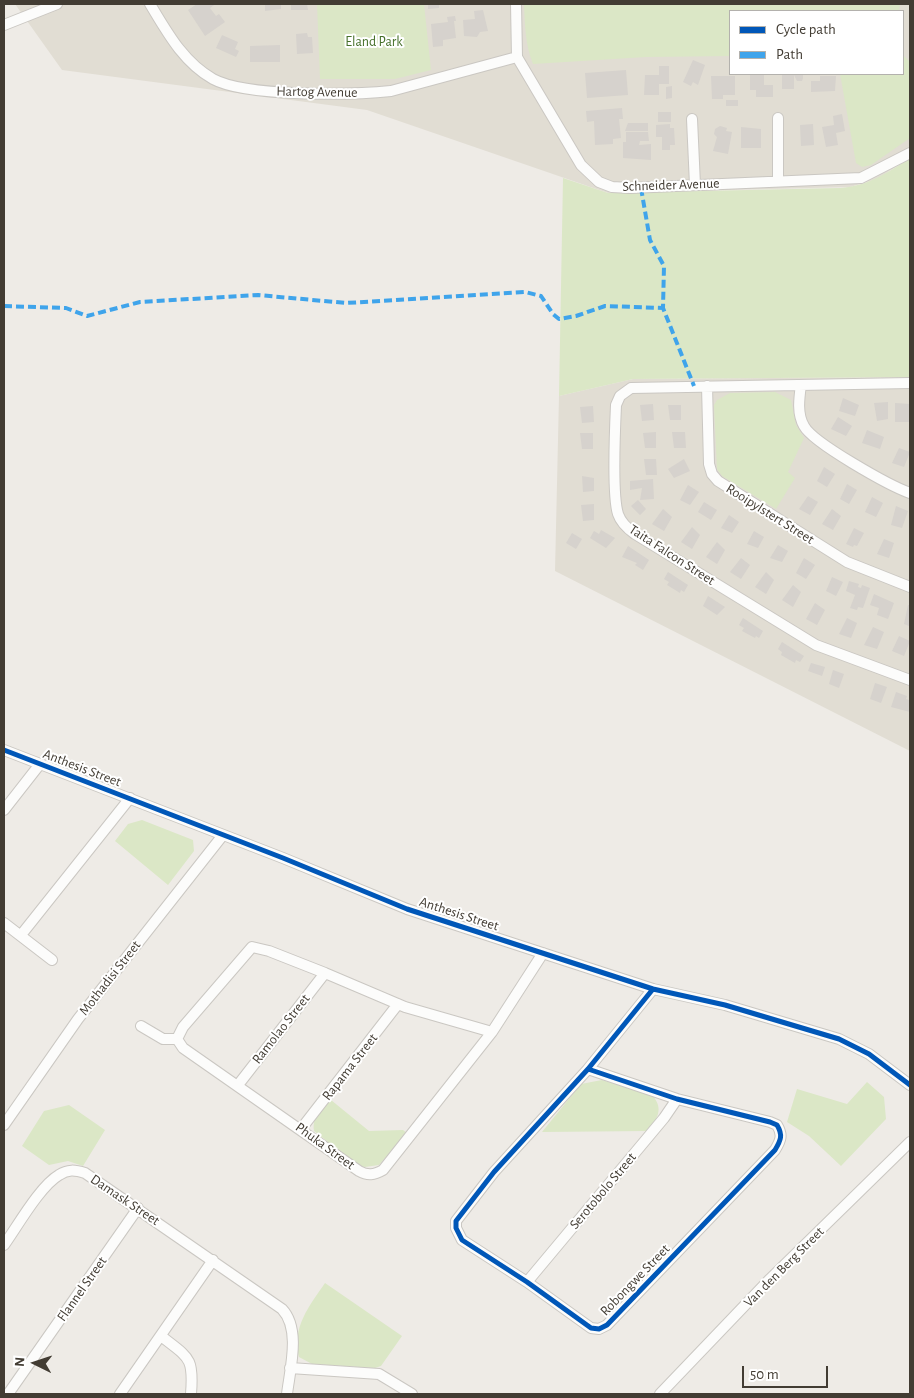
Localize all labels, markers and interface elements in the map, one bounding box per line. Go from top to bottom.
legend [729,10,904,75]
text: Cycle path [776,22,836,37]
park label: Eland Park [345,34,403,50]
text: Path [776,47,803,62]
street label: Hartog Avenue [276,83,358,101]
street label: Schneider Avenue [622,175,720,195]
street label: Rooipylstert Street [723,480,817,548]
street label: Taita Falcon Street [626,521,718,589]
street label: Anthesis Street [41,745,123,791]
street label: Anthesis Street [417,893,501,935]
street label: Mothadisi Street [76,937,144,1019]
street label: Ramolao Street [249,991,313,1067]
street label: Rapama Street [319,1030,381,1104]
street label: Phuka Street [292,1119,358,1173]
street label: Serotobolo Street [566,1149,640,1233]
street label: Damask Street [87,1171,163,1229]
street label: Van den Berg Street [740,1223,828,1311]
street label: Robongwe Street [597,1241,673,1319]
street label: Flannel Street [54,1253,110,1325]
north arrow [10,1338,60,1388]
scale bar [744,1356,830,1388]
text: N [13,1357,27,1367]
text: 50 m [750,1367,779,1382]

